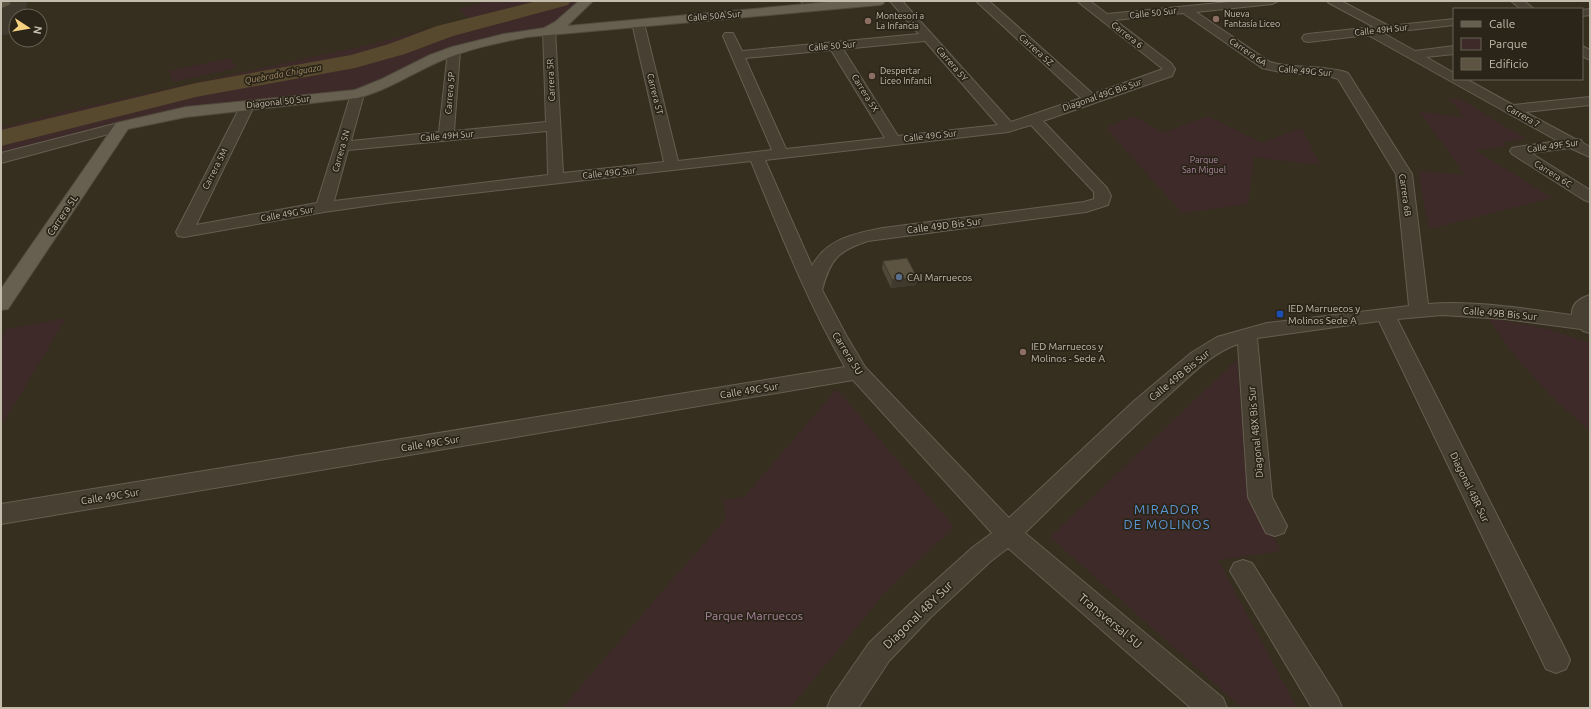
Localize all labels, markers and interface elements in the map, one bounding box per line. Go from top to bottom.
street label: Calle 50 Sur [1129,5,1178,20]
north arrow [8,8,48,48]
legend [1453,8,1583,80]
street label: Calle 50A Sur [687,9,742,23]
place label: Nueva Fantasía Liceo [1224,9,1280,29]
place label: Montesori a La Infancia [876,11,924,31]
marker: Nueva Fantasía Liceo [1211,14,1221,24]
marker: Montesori a La Infancia [863,16,873,26]
text: Calle [1489,17,1515,30]
street label: Carrera 6 [1109,20,1145,50]
street label: Calle 49H Sur [1354,22,1409,38]
text: N [31,25,45,35]
street label: Carrera 5Z [1017,32,1055,68]
street label: Carrera 6A [1227,36,1269,68]
text: Parque [1489,37,1527,50]
street label: Calle 50 Sur [808,39,857,53]
street label: Carrera 5Y [934,45,970,84]
text: Edificio [1489,57,1529,70]
street label: Carrera 5R [545,58,557,102]
water label: Quebrada Chiguaza [244,62,322,86]
street label: Calle 49G Sur [1278,64,1333,78]
place label: Despertar Liceo Infantil [880,66,933,86]
street label: Carrera 5P [443,71,457,115]
marker: Despertar Liceo Infantil [867,71,877,81]
street label: Carrera 5T [645,72,665,116]
street label: Carrera 5X [849,72,881,114]
street label: Diagonal 49G Bis Sur [1061,77,1143,113]
street label: Diagonal 50 Sur [246,94,311,110]
street label: Carrera 7 [1504,103,1542,129]
street label: Calle 49G Sur [903,128,958,144]
street label: Carrera 5N [330,129,352,173]
street label: Calle 49H Sur [420,129,475,143]
street label: Calle 49F Sur [1526,137,1580,155]
street label: Carrera 5M [200,147,230,191]
park label: Parque San Miguel [1182,155,1227,175]
street label: Carrera 6C [1532,158,1574,190]
street label: Calle 49G Sur [582,165,637,181]
street label: Carrera 6B [1397,173,1413,217]
street label: Carrera 5L [45,193,80,238]
street label: Calle 49G Sur [260,204,315,224]
street label: Calle 49D Bis Sur [906,215,982,236]
marker: CAI Marruecos [894,272,904,282]
place label: CAI Marruecos [907,272,972,283]
place label: IED Marruecos y Molinos Sede A [1288,303,1360,326]
street label: Calle 49B Bis Sur [1462,305,1538,322]
marker: IED Marruecos y Molinos Sede A [1275,309,1285,319]
street label: Carrera 5U [830,330,865,377]
place label: IED Marruecos y Molinos - Sede A [1031,341,1105,364]
marker: IED Marruecos y Molinos - Sede A [1018,347,1028,357]
street label: Calle 49B Bis Sur [1147,348,1212,403]
street label: Calle 49C Sur [719,380,779,401]
street label: Diagonal 48X Bis Sur [1246,386,1265,478]
street label: Calle 49C Sur [400,433,460,454]
street label: Diagonal 48R Sur [1448,450,1491,524]
street label: Calle 49C Sur [80,486,140,507]
district label: MIRADOR DE MOLINOS [1124,502,1210,531]
street label: Diagonal 48Y Sur [880,578,955,651]
street label: Transversal 5U [1076,590,1144,651]
park label: Parque Marruecos [705,609,803,622]

